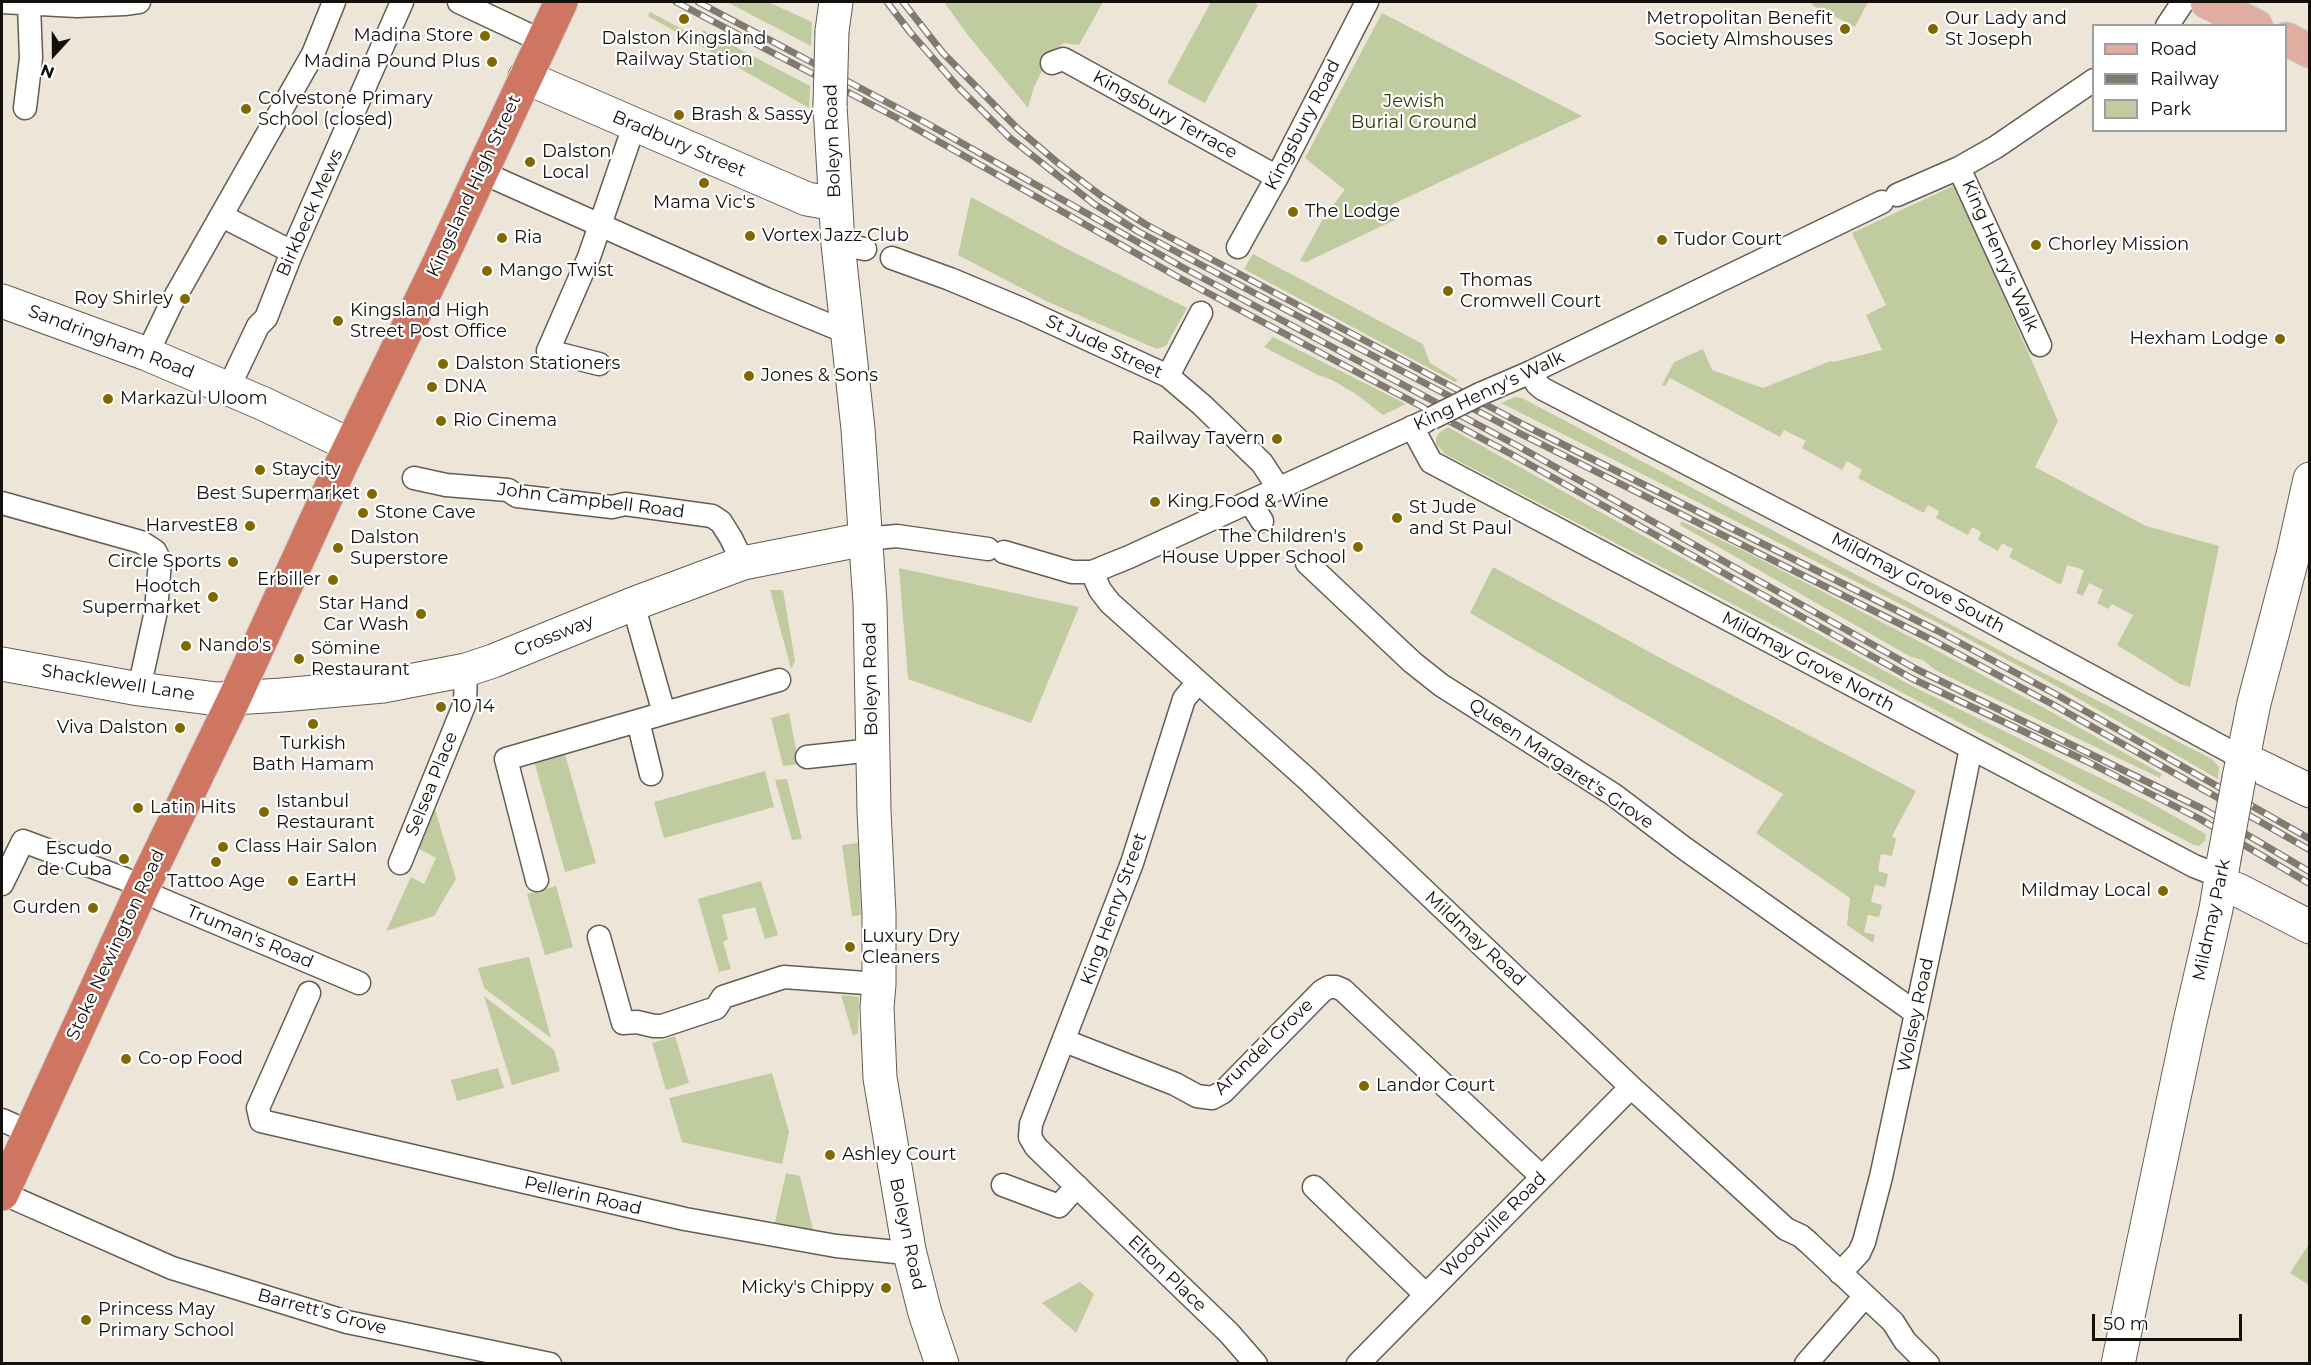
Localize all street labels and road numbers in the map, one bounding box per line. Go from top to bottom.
street label: Kingsbury Road [1261,56,1345,194]
street label: Kingsbury Terrace [1089,66,1241,164]
street label: Boleyn Road [820,84,846,198]
street label: Kingsland High Street [422,91,526,281]
street label: Bradbury Street [609,106,749,182]
street label: Birkbeck Mews [272,146,348,280]
street label: King Henry's Walk [1957,177,2043,335]
street label: Sandringham Road [25,300,197,384]
street label: St Jude Street [1042,310,1166,384]
street label: King Henry's Walk [1410,347,1568,435]
street label: John Campbell Road [496,479,686,523]
street label: Mildmay Grove South [1827,528,2009,638]
street label: Mildmay Grove North [1718,607,1898,717]
street label: Crossway [511,610,597,662]
street label: Boleyn Road [859,622,883,736]
street label: Shacklewell Lane [40,660,196,706]
street label: Queen Margaret's Grove [1465,694,1657,834]
street label: Selsea Place [401,729,463,839]
street label: King Henry Street [1076,830,1152,988]
street label: Stoke Newington Road [62,846,170,1044]
street label: Mildmay Park [2189,857,2235,983]
street label: Mildmay Road [1420,887,1530,991]
street label: Truman's Road [183,901,317,973]
street label: Wolsey Road [1893,956,1939,1074]
street label: Arundel Grove [1210,994,1318,1100]
street label: Woodville Road [1437,1168,1551,1282]
street label: Pellerin Road [522,1172,644,1220]
street label: Boleyn Road [885,1176,929,1292]
street label: Elton Place [1123,1231,1211,1317]
street label: Barrett's Grove [255,1284,389,1340]

